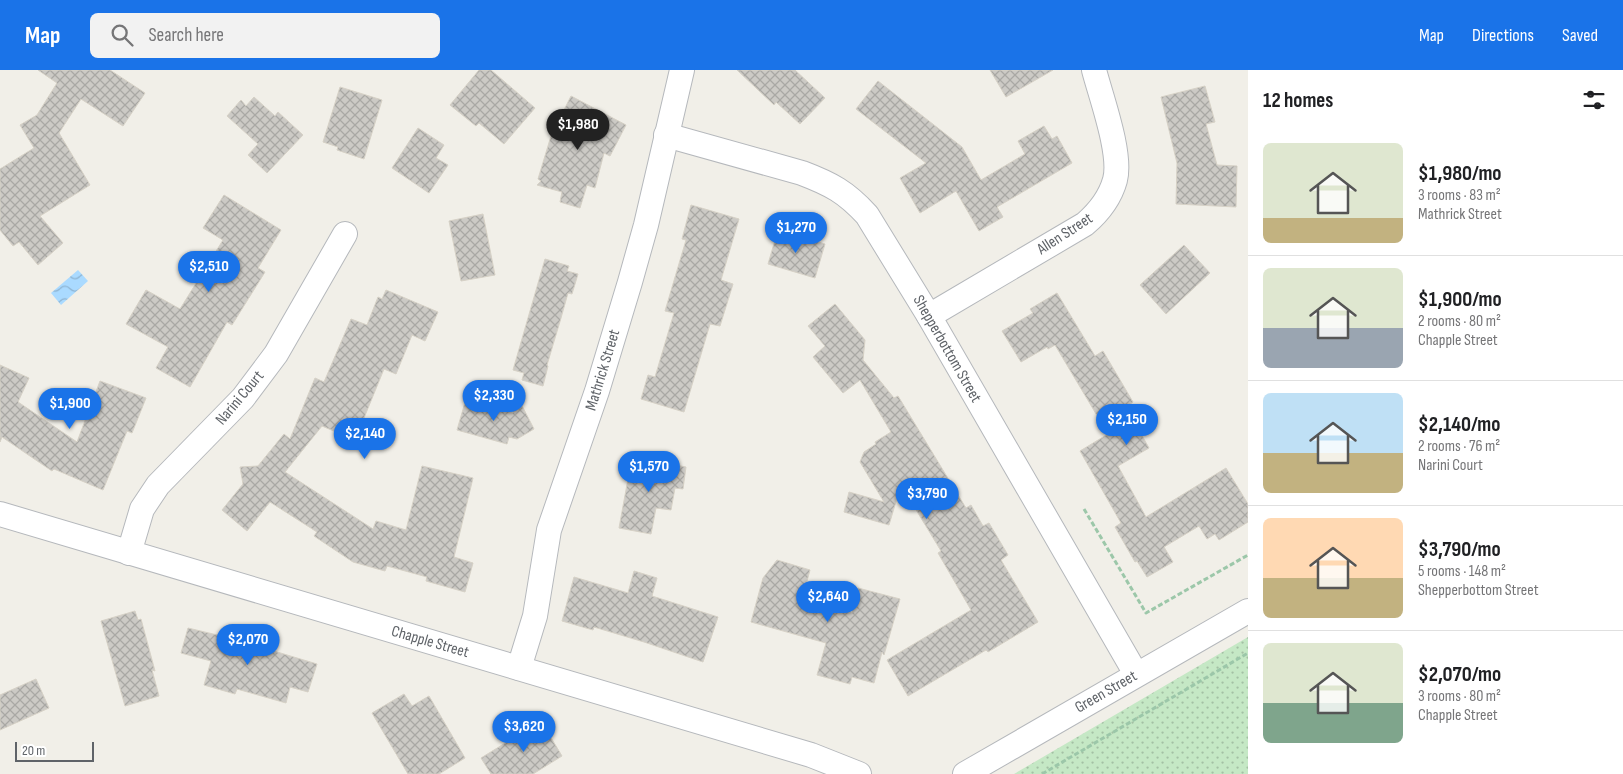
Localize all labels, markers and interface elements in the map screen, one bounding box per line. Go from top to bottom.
search box [90,13,440,58]
text: Map [25,21,60,50]
icon: search [108,21,136,49]
text: Search here [148,24,224,47]
text: Map [1419,25,1444,46]
text: Directions [1472,25,1534,46]
text: Saved [1562,25,1598,46]
icon: filters [1580,86,1608,114]
text: 12 homes [1263,88,1333,113]
pin: $1,980 [537,108,619,151]
text: $1,980 [557,115,599,134]
text: $1,980/mo [1418,161,1501,186]
icon: home [1303,163,1363,223]
text: 3 rooms · 83 m² [1418,186,1501,205]
text: Mathrick Street [1418,205,1502,224]
street label: Allen Street [1033,209,1097,260]
pin: $1,270 [755,212,837,254]
text: $1,270 [776,218,816,237]
pin: $2,510 [168,250,250,293]
text: $2,510 [189,257,229,276]
text: $1,900/mo [1418,287,1502,312]
icon: home [1303,288,1363,348]
street label: Shepperbottom Street [909,292,985,406]
text: 2 rooms · 80 m² [1418,312,1501,331]
street label: Mathrick Street [582,327,624,413]
text: Chapple Street [1418,331,1498,350]
street label: Narini Court [212,367,268,429]
pin: $2,330 [453,380,535,422]
text: $2,330 [474,386,514,405]
pin: $1,900 [29,388,111,430]
text: $1,900 [49,394,91,413]
pin: $2,150 [1086,404,1168,446]
text: $2,150 [1107,410,1147,429]
text: $2,140/mo [1418,412,1500,437]
icon: home [1303,413,1363,473]
pin: $2,140 [324,418,406,460]
text: $2,140 [345,424,385,443]
text: 2 rooms · 76 m² [1418,437,1500,456]
pin: $1,570 [608,450,690,493]
text: Narini Court [1418,456,1483,475]
text: $1,570 [629,457,669,476]
pin: $3,790 [886,478,968,520]
text: $3,790 [907,484,947,503]
text: $3,790/mo [1418,537,1501,562]
icon: home [1303,538,1363,598]
text: 5 rooms · 148 m² [1418,562,1506,581]
pin: $2,640 [787,580,869,623]
text: Shepperbottom Street [1418,581,1539,600]
text: $2,640 [807,587,849,606]
street label: Chapple Street [389,622,471,662]
pin: $2,070 [207,624,289,666]
text: $2,070 [228,630,268,649]
text: $2,070/mo [1418,662,1501,687]
icon: home [1303,663,1363,723]
street label: Green Street [1072,667,1140,717]
text: 3 rooms · 80 m² [1418,687,1501,706]
text: Chapple Street [1418,706,1498,725]
pin: $3,620 [483,710,565,753]
text: $3,620 [503,717,545,736]
scale bar [15,739,94,762]
text: 20 m [22,742,45,759]

